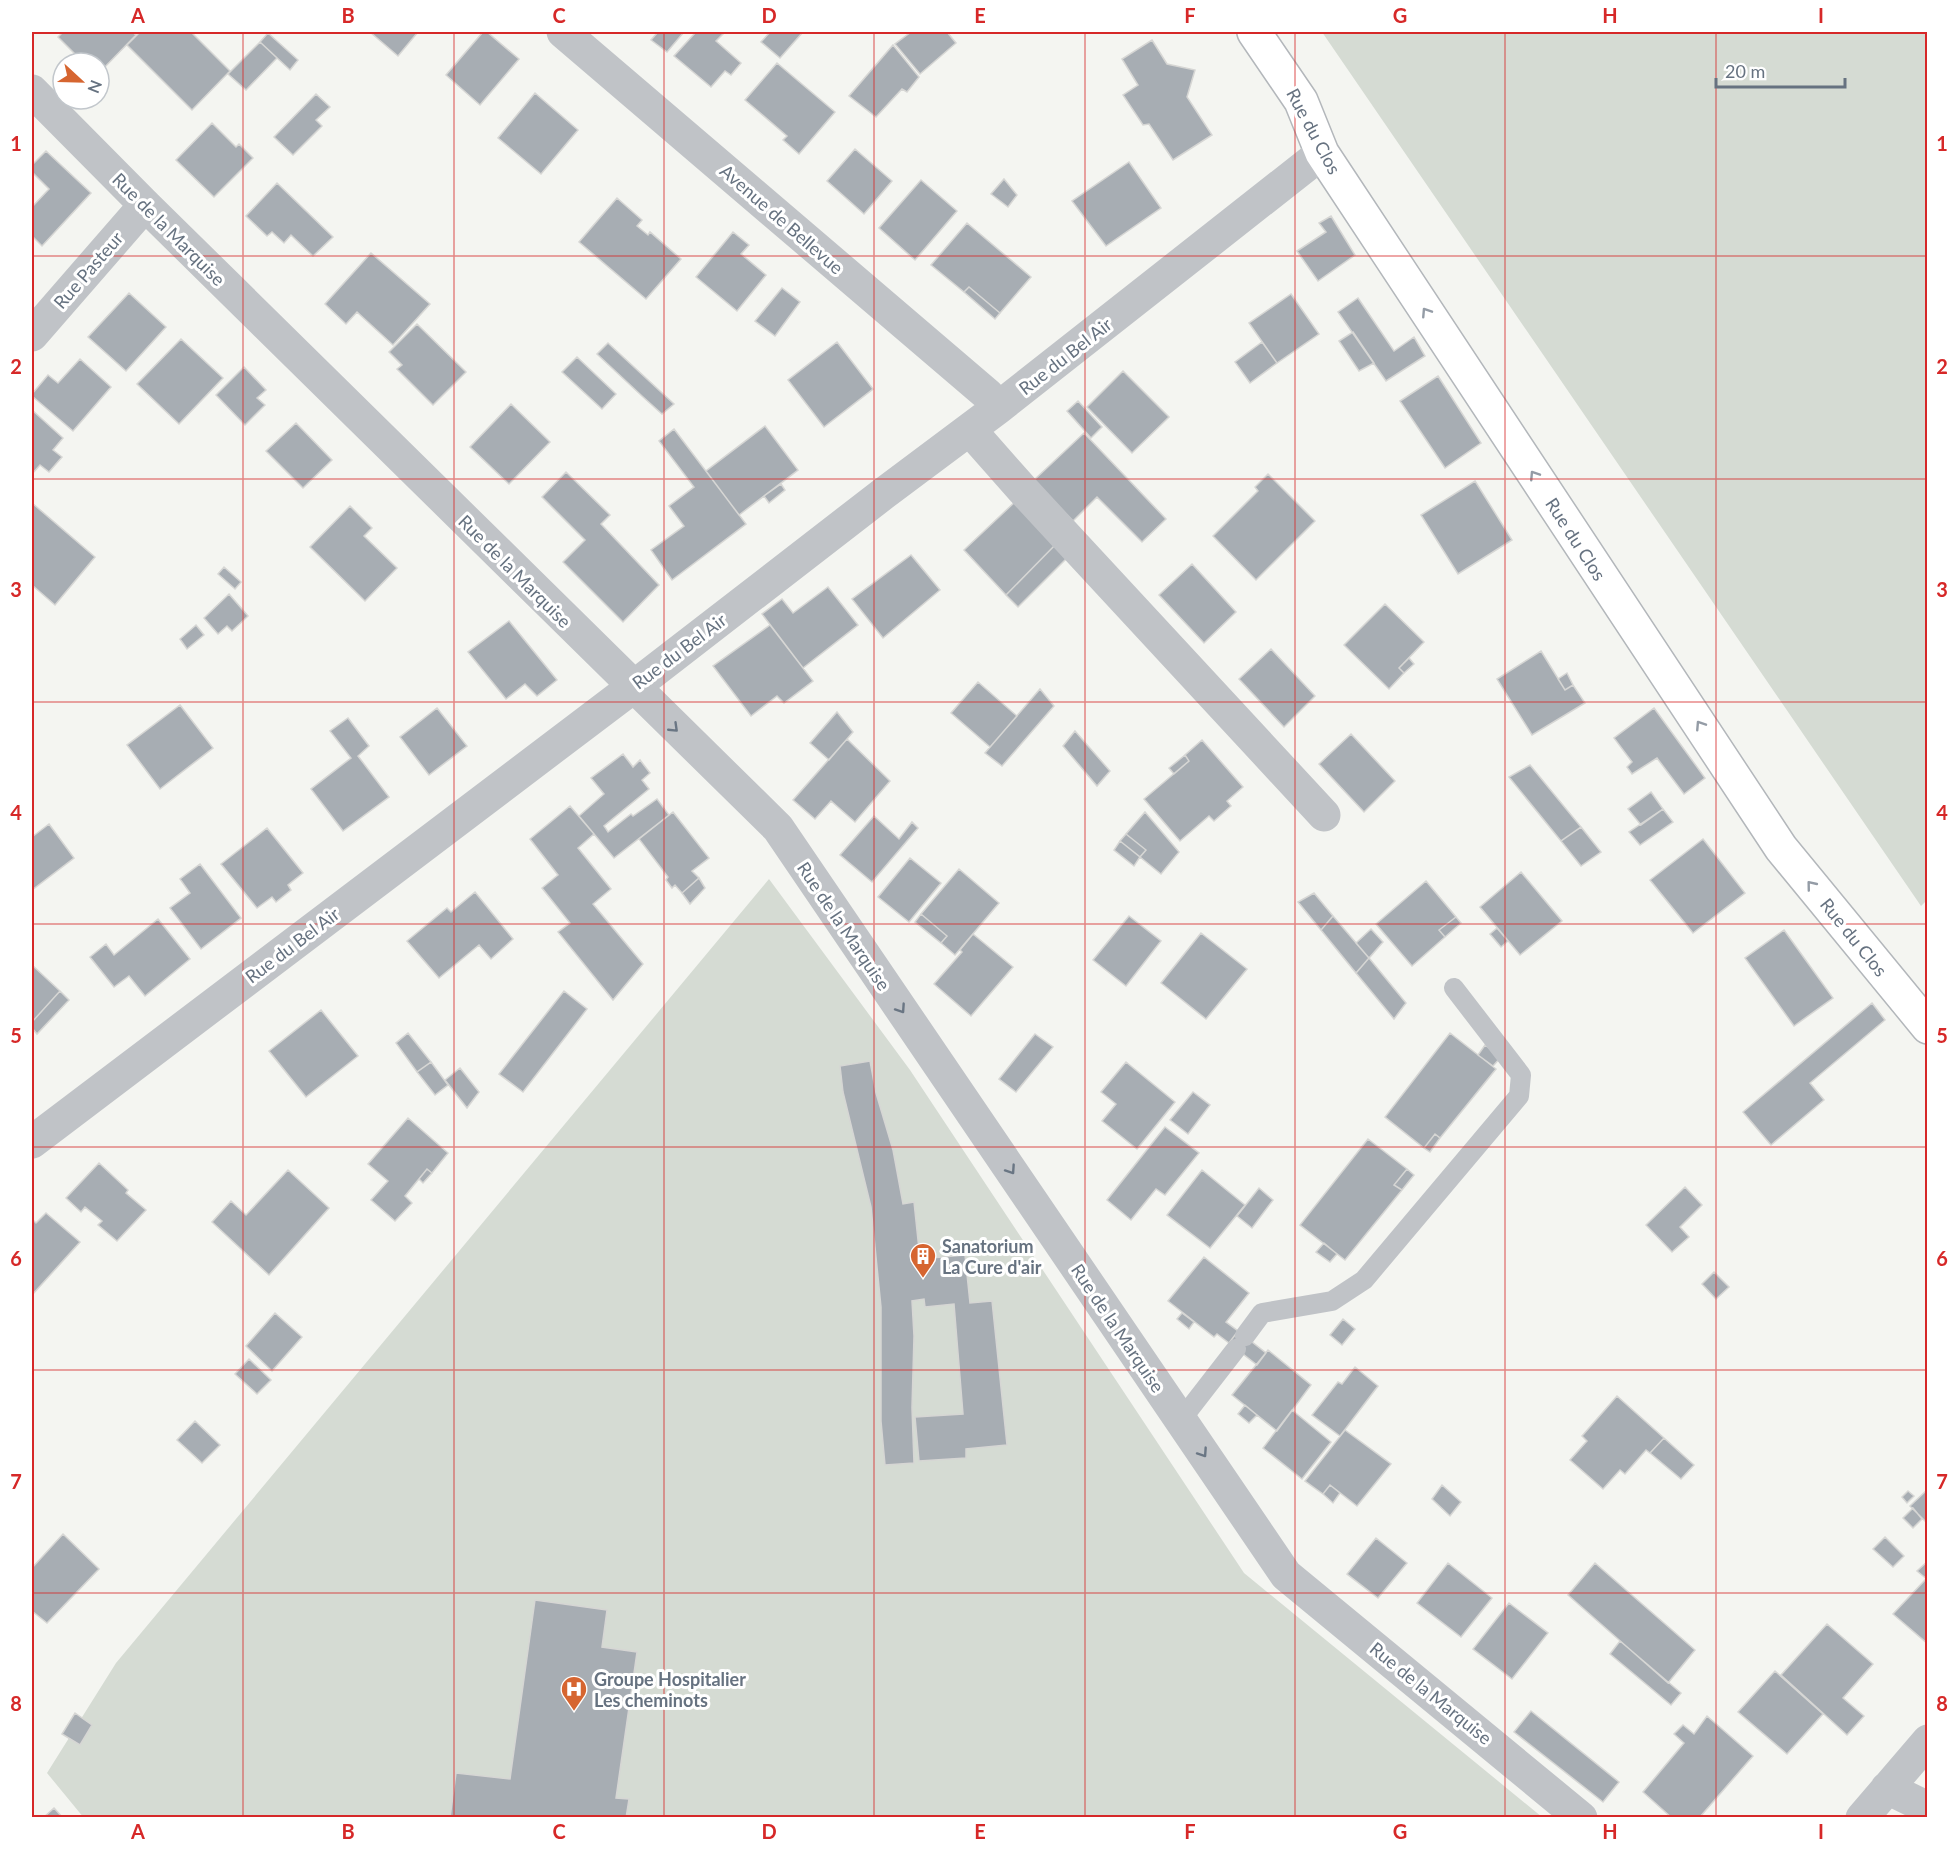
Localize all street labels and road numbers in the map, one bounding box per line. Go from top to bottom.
street label: Rue du Clos [1282,84,1346,178]
street label: Avenue de Bellevue [716,160,848,278]
street label: Rue de la Marquise [108,168,230,290]
street label: Rue Pasteur [49,227,128,313]
street label: Rue du Bel Air [1014,313,1116,399]
street label: Rue du Clos [1541,494,1611,585]
street label: Rue de la Marquise [454,510,576,632]
street label: Rue du Bel Air [628,608,731,694]
street label: Rue de la Marquise [793,858,895,994]
street label: Rue du Clos [1816,894,1892,981]
street label: Rue du Bel Air [241,902,344,988]
street label: Rue de la Marquise [1067,1260,1169,1396]
street label: Rue de la Marquise [1366,1637,1496,1749]

